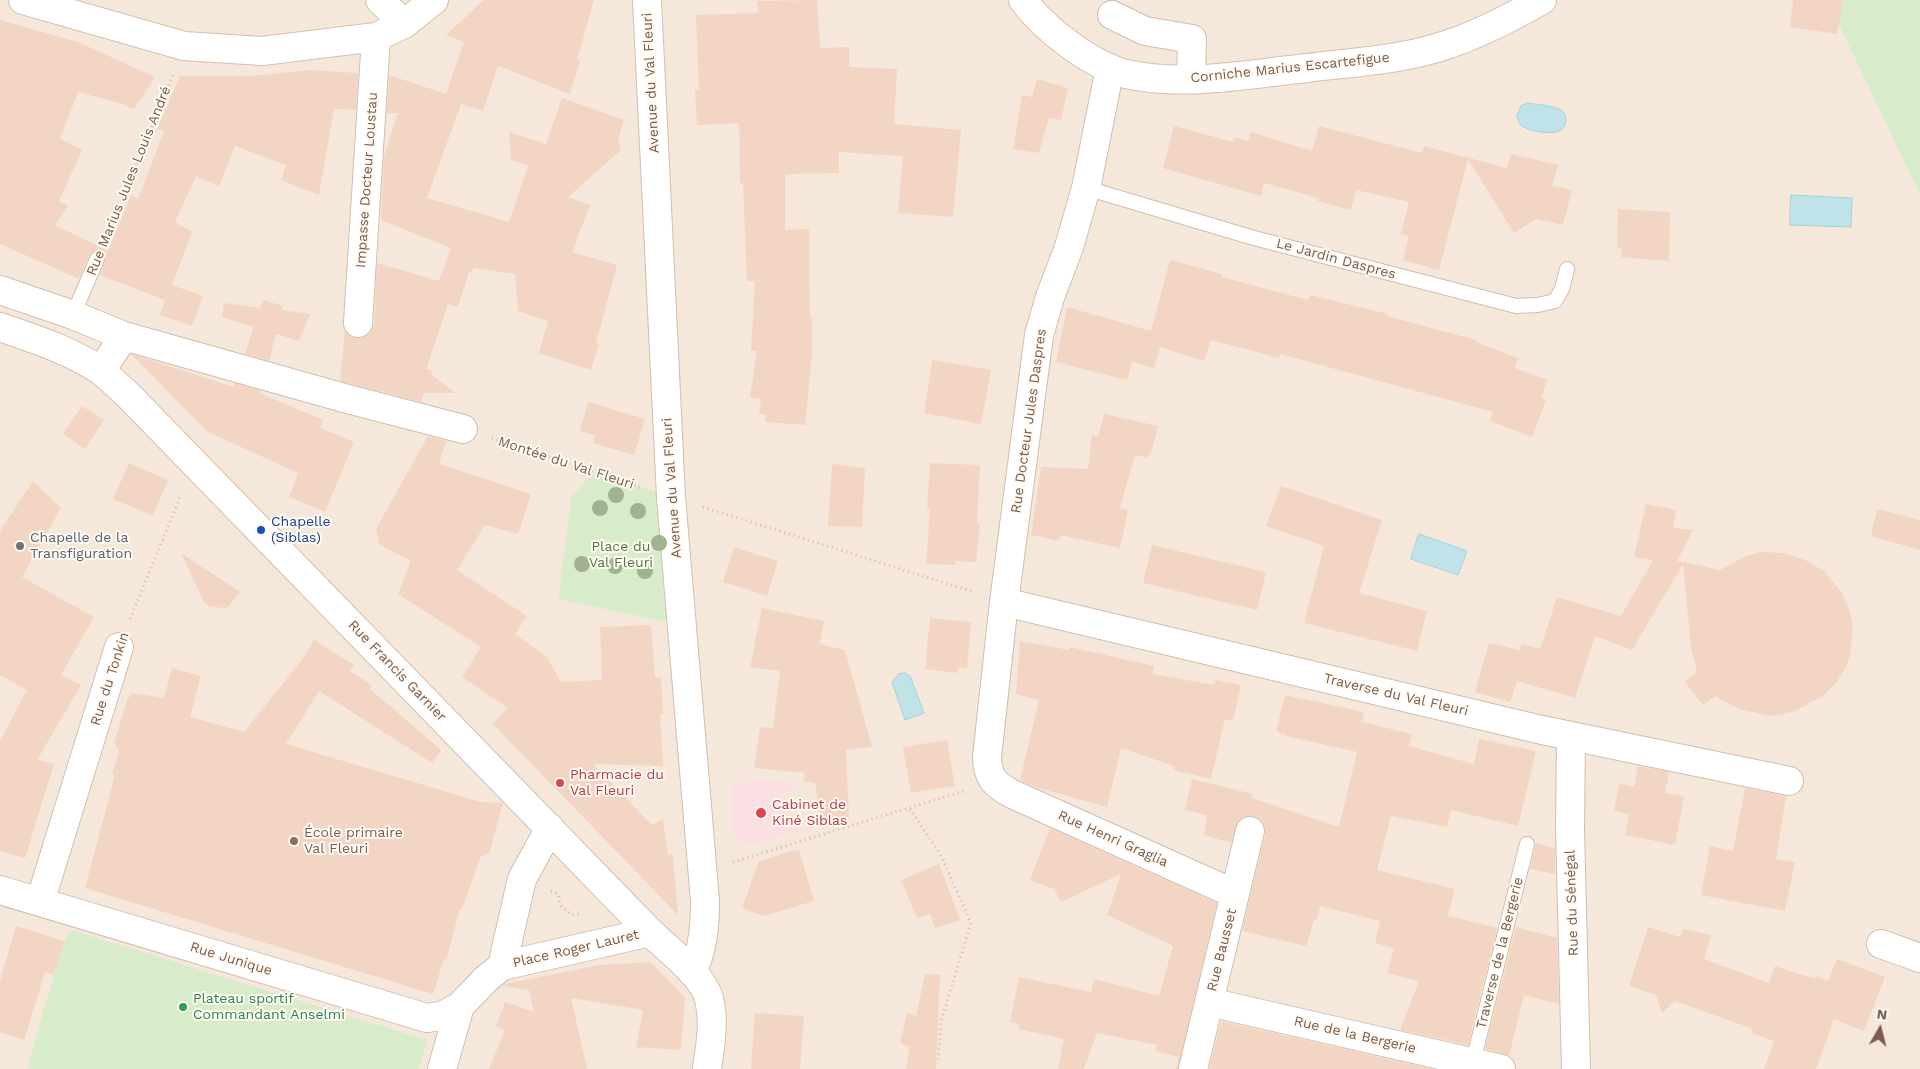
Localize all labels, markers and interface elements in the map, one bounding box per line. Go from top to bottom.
street label: Avenue du Val Fleuri [639,12,663,154]
street label: Corniche Marius Escartefigue [1190,49,1390,87]
street label: Rue Marius Jules Louis André [83,84,175,278]
street label: Impasse Docteur Loustau [352,92,382,268]
street label: Le Jardin Daspres [1274,235,1398,283]
street label: Rue Docteur Jules Daspres [1008,328,1050,514]
street label: Avenue du Val Fleuri [659,417,685,559]
street label: Montée du Val Fleuri [496,433,636,493]
place label: Chapelle (Siblas) [271,514,331,546]
marker: Chapelle (Siblas) [255,524,267,536]
place label: Chapelle de la Transfiguration [30,530,132,562]
park label: Place du Val Fleuri [589,539,653,572]
marker: Chapelle de la Transfiguration [14,540,26,552]
street label: Rue Francis Garnier [344,617,450,725]
street label: Rue du Tonkin [87,630,133,728]
street label: Traverse du Val Fleuri [1322,670,1470,720]
place label: Pharmacie du Val Fleuri [570,767,664,800]
marker: Pharmacie du Val Fleuri [554,777,566,789]
place label: Cabinet de Kiné Siblas [772,797,847,830]
marker: Cabinet de Kiné Siblas [754,806,768,820]
street label: Rue Henri Graglia [1055,807,1171,871]
place label: École primaire Val Fleuri [304,825,403,858]
marker: École primaire Val Fleuri [288,835,300,847]
street label: Rue du Sénégal [1562,850,1582,956]
street label: Traverse de la Bergerie [1473,875,1527,1031]
street label: Rue Bausset [1204,907,1240,993]
street label: Place Roger Lauret [511,926,641,972]
street label: Rue Junique [188,939,274,979]
place label: Plateau sportif Commandant Anselmi [193,991,345,1024]
marker: Plateau sportif Commandant Anselmi [177,1001,189,1013]
north arrow [1855,1004,1905,1054]
text: N [1876,1006,1888,1023]
street label: Rue de la Bergerie [1292,1013,1418,1057]

